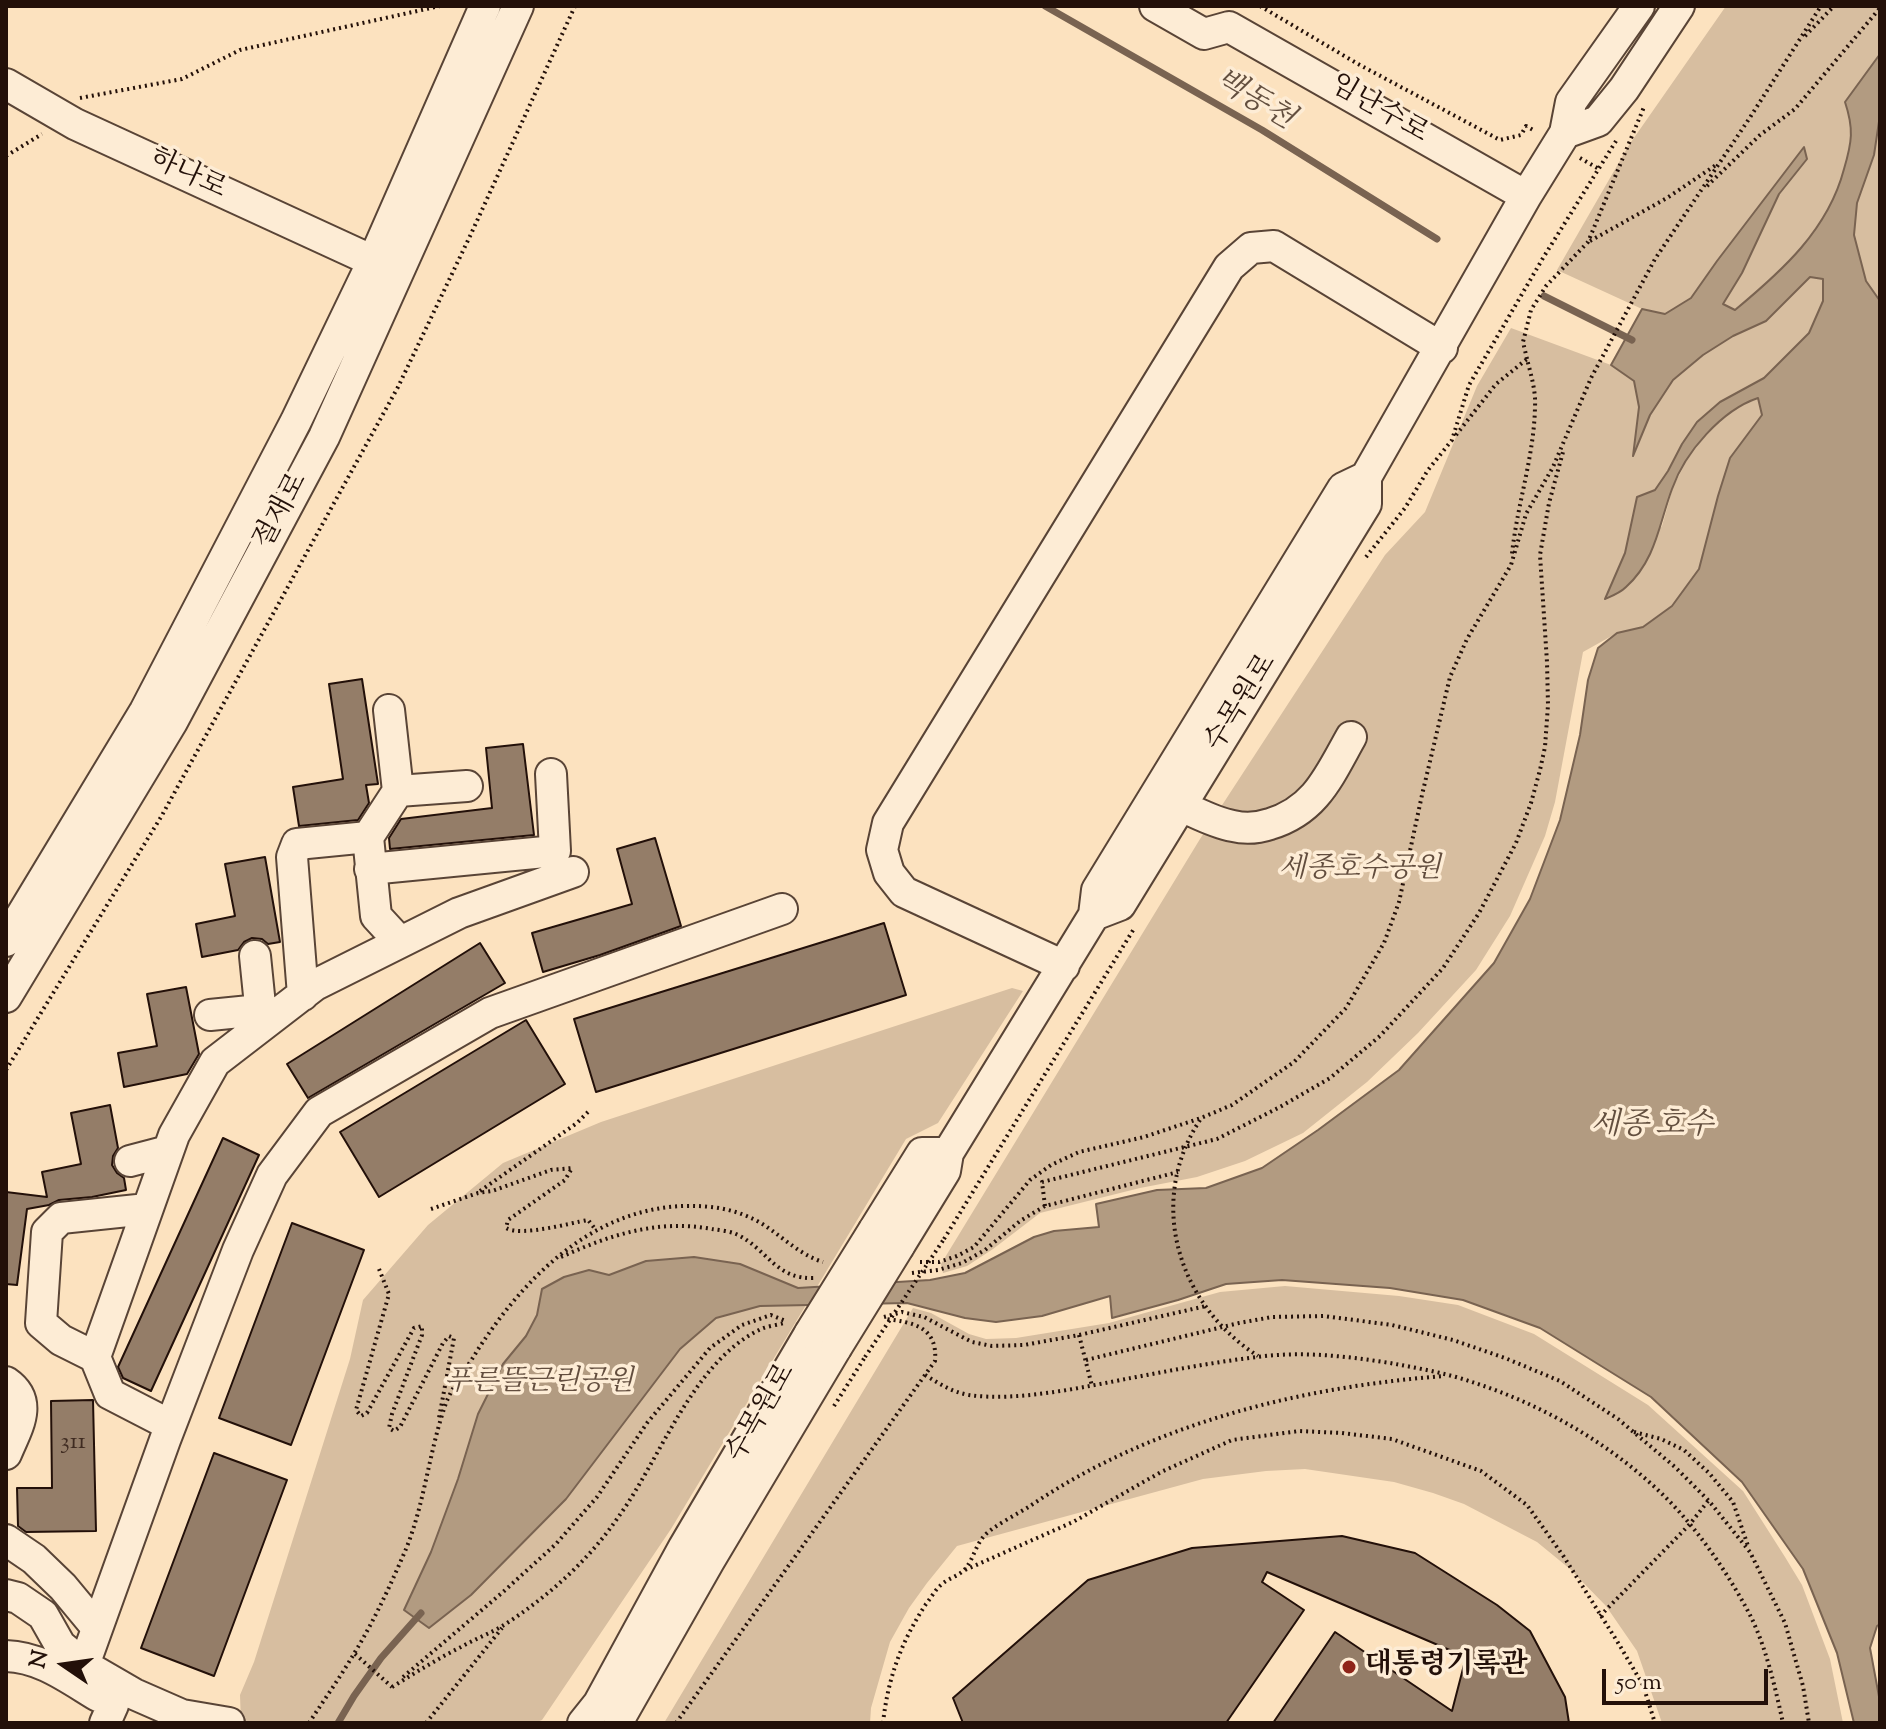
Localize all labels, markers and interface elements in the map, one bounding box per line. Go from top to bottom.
water label: 백동천 [1206,64,1300,140]
street label: 임난수로 [1323,69,1433,153]
street label: 하나로 [143,144,231,208]
street label: 절재로 [249,468,317,556]
street label: 수목원로 [1200,649,1286,759]
park label: 세종호수공원 [1279,854,1441,888]
water label: 세종 호수 [1591,1110,1713,1146]
street label: 수목원로 [721,1359,805,1469]
park label: 푸른뜰근린공원 [444,1367,634,1401]
house number: 311 [60,1430,86,1458]
north arrow [24,1625,104,1705]
text: N [23,1647,58,1672]
place label: 대통령기록관 [1365,1650,1527,1684]
scale bar [1606,1653,1772,1703]
marker: 대통령기록관 [1340,1658,1358,1676]
text: 50 m [1616,1666,1662,1700]

